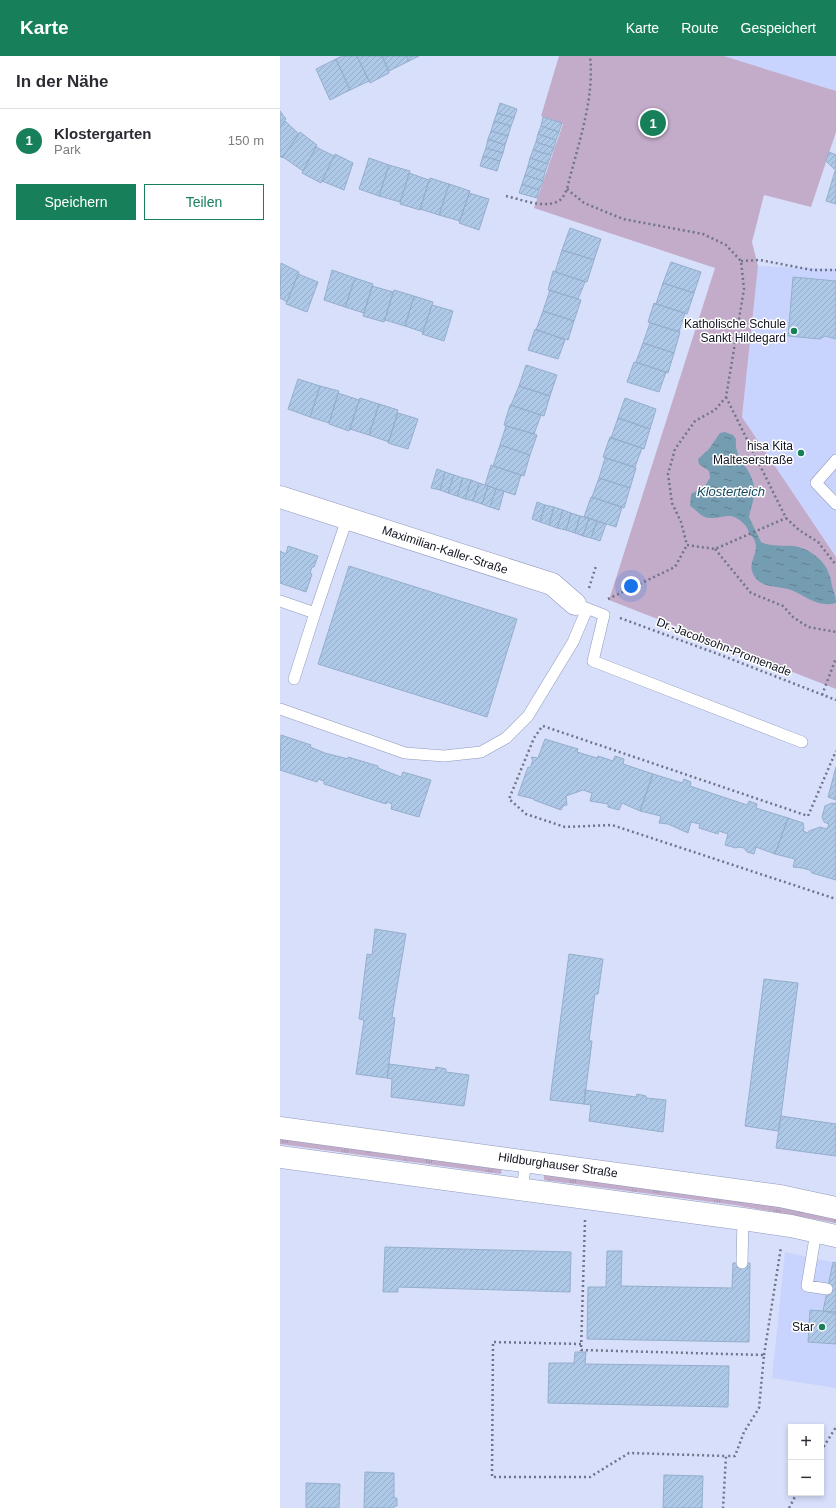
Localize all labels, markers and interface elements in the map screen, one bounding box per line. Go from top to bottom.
text: Karte [20,17,69,38]
text: Karte [626,20,659,36]
text: Route [681,20,719,36]
text: Gespeichert [741,20,816,36]
text: In der Nähe [16,72,109,91]
pin: 1 [640,108,666,138]
text: Klostergarten [54,125,152,142]
text: 1 [25,133,33,148]
text: 150 m [228,133,264,148]
text: Park [54,142,81,157]
button: Speichern [16,184,136,220]
button: Teilen [144,184,264,220]
place label: Katholische Schule Sankt Hildegard [684,317,786,345]
marker: Katholische Schule Sankt Hildegard [789,326,799,336]
place label: hisa Kita Malteserstraße [713,439,793,467]
marker: hisa Kita Malteserstraße [796,448,806,458]
water label: Klosterteich [697,484,765,499]
street label: Maximilian-Kaller-Straße [380,523,510,577]
your location [621,576,641,596]
street label: Dr.-Jacobsohn-Promenade [655,615,794,679]
street label: Hildburghauser Straße [497,1150,619,1180]
place label: Star [792,1320,814,1334]
marker: Star [817,1322,827,1332]
map controls [788,1424,824,1496]
button: + [788,1424,824,1460]
button: − [788,1460,824,1496]

